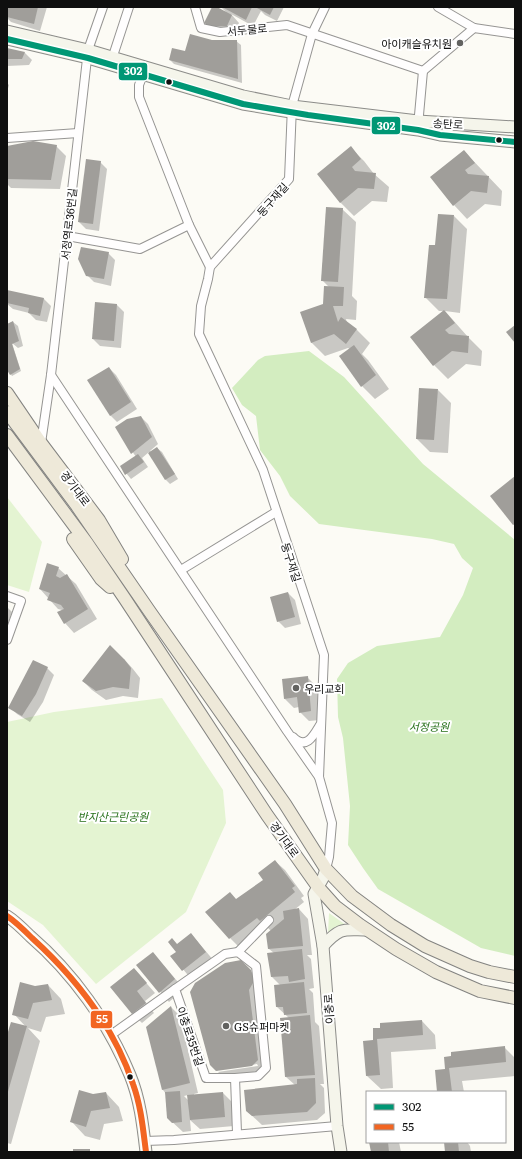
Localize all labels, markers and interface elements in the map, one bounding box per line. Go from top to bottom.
street label: 서두물로 [226,19,268,39]
place label: 아이캐슬유치원 [381,35,452,51]
marker: 아이캐슬유치원 [455,38,465,48]
line badge: 302 [118,62,148,81]
text: 302 [124,62,142,78]
unlabelled marker [164,77,174,87]
street label: 송탄로 [432,114,464,132]
line badge: 302 [371,116,401,135]
text: 302 [377,117,395,133]
unlabelled marker [494,135,504,145]
street label: 둥구재길 [253,179,291,219]
street label: 서정역로36번길 [56,187,80,261]
street label: 경기대로 [57,467,95,509]
street label: 둥구재길 [278,540,306,584]
place label: 우리교회 [304,680,344,696]
marker: 우리교회 [291,683,301,693]
park label: 서정공원 [409,718,450,734]
park label: 반지산근린공원 [78,808,149,824]
street label: 경기대로 [267,818,303,860]
street label: 이충로 [319,993,337,1025]
street label: 이충로35번길 [173,1004,209,1068]
line badge: 55 [90,1010,113,1029]
text: 55 [96,1010,108,1026]
place label: GS슈퍼마켓 [234,1018,289,1034]
marker: GS슈퍼마켓 [221,1021,231,1031]
unlabelled marker [125,1072,135,1082]
legend [366,1091,506,1143]
text: 302 [402,1097,421,1115]
text: 55 [402,1117,414,1135]

